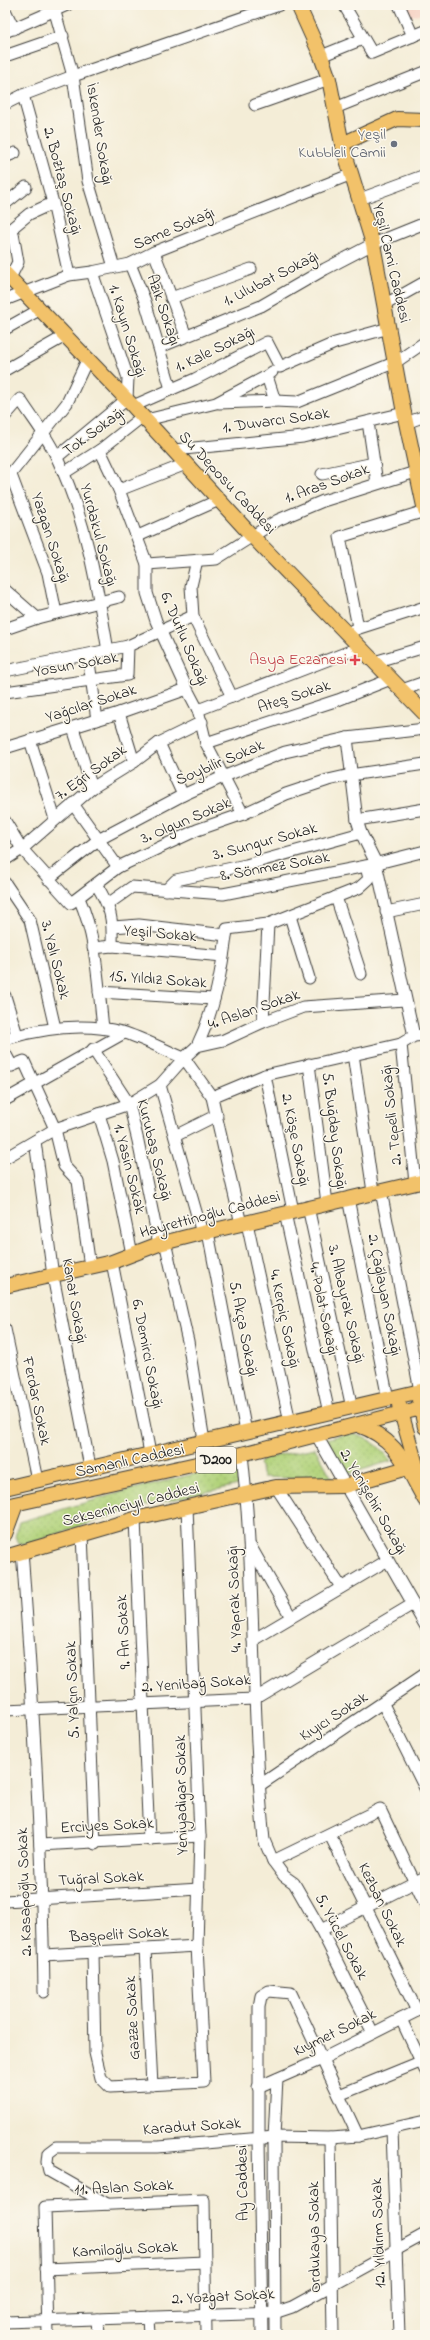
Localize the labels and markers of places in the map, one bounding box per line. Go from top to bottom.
place label: Yeşil Kubbleli Camii [298,123,386,165]
marker: Yeşil Kubbleli Camii [389,139,399,149]
place label: Asya Eczanesi [249,648,347,672]
marker: Asya Eczanesi [350,655,360,665]

